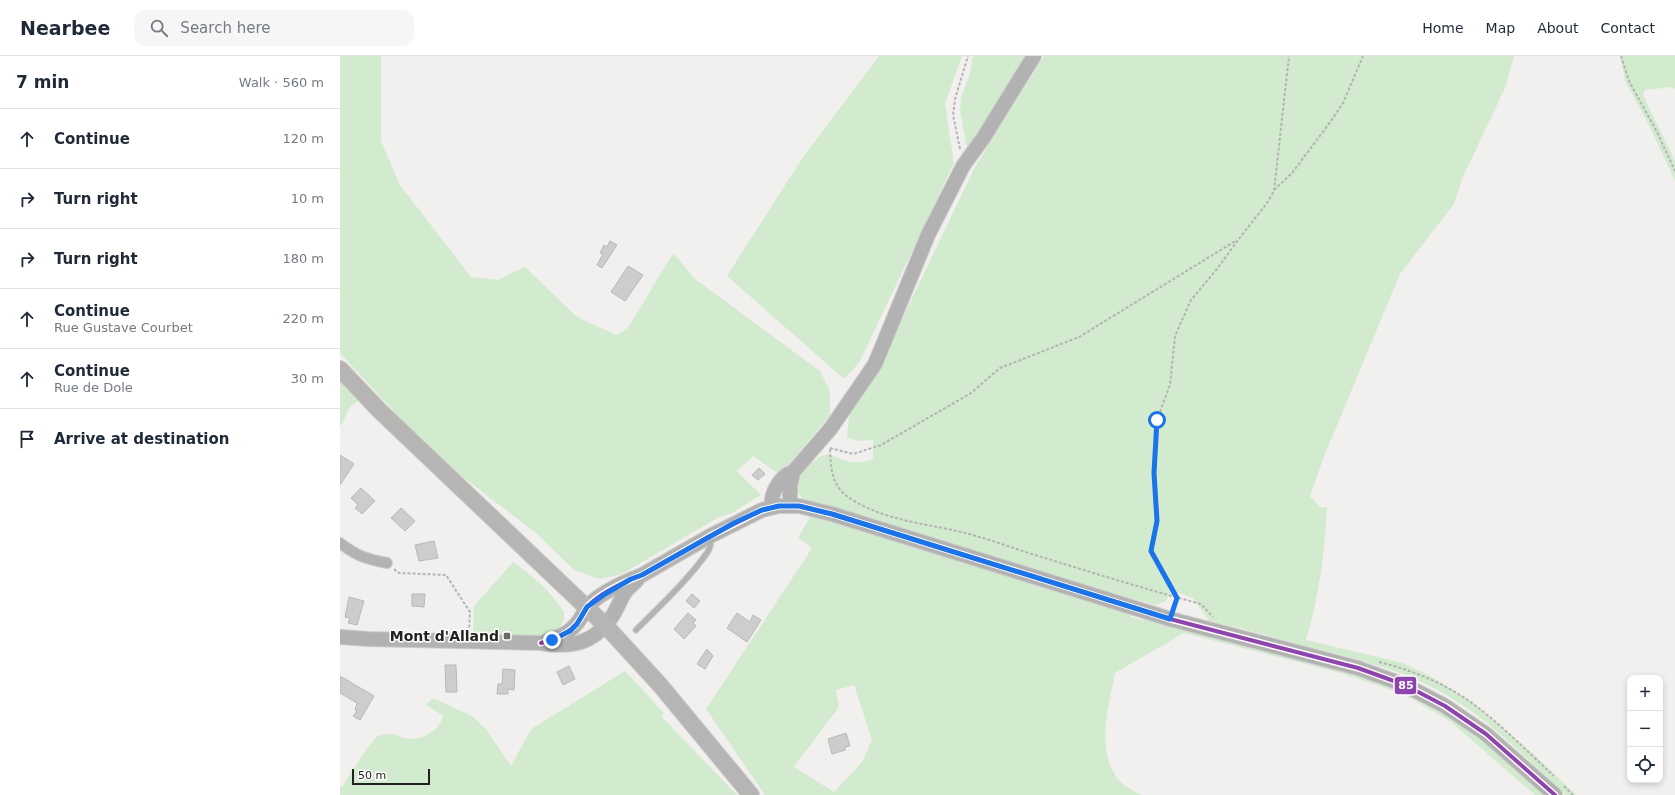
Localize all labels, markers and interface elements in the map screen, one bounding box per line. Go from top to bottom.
search box [134,10,414,46]
text: Nearbee [20,17,110,39]
icon: search [148,17,170,39]
text: Search here [180,19,270,37]
text: Home [1422,20,1464,36]
text: Map [1486,20,1515,36]
text: About [1537,20,1579,36]
text: Contact [1601,20,1655,36]
text: 7 min [16,72,69,92]
text: Walk · 560 m [239,75,324,90]
icon: ahead [16,128,38,150]
text: Continue [54,130,130,148]
text: 120 m [282,131,324,146]
icon: right [16,188,38,210]
text: Turn right [54,190,138,208]
text: 10 m [291,191,324,206]
icon: right [16,248,38,270]
text: Turn right [54,250,138,268]
text: 180 m [282,251,324,266]
text: Continue [54,302,130,320]
icon: ahead [16,308,38,330]
text: 220 m [282,311,324,326]
text: Rue Gustave Courbet [54,320,193,335]
text: Continue [54,362,130,380]
icon: ahead [16,368,38,390]
text: 30 m [291,371,324,386]
text: Rue de Dole [54,380,133,395]
route start [1148,411,1166,429]
icon: arrive [16,428,38,450]
text: Arrive at destination [54,430,229,448]
place label: Mont d'Alland [390,628,499,644]
marker: Mont d'Alland [502,631,512,641]
route end [543,631,561,649]
map controls [1627,675,1663,783]
button: + [1627,675,1663,711]
line badge: 85 [1394,676,1417,695]
text: 85 [1398,679,1414,692]
button: − [1627,711,1663,747]
button: locate [1627,747,1663,783]
scale bar [352,767,430,786]
text: 50 m [358,769,386,782]

